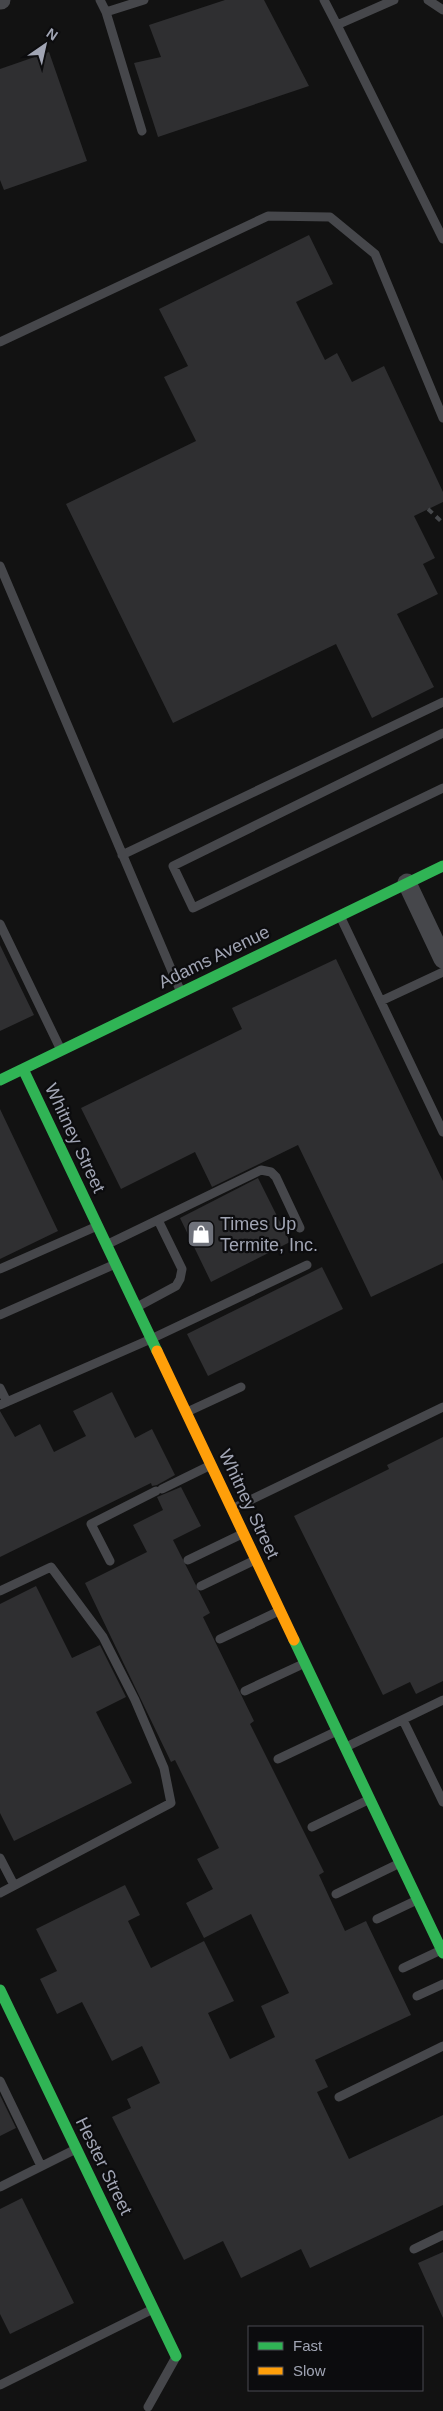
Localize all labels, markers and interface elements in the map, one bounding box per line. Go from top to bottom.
north arrow [20,20,70,70]
text: N [44,25,61,44]
street label: Adams Avenue [155,922,273,992]
street label: Whitney Street [41,1080,109,1196]
place label: Times Up Termite, Inc. [220,1214,318,1255]
shop icon: Times Up Termite, Inc. [186,1219,216,1249]
street label: Whitney Street [215,1446,283,1562]
street label: Hester Street [72,2114,136,2218]
legend [248,2326,423,2391]
text: Fast [293,2337,323,2354]
text: Slow [293,2362,326,2379]

